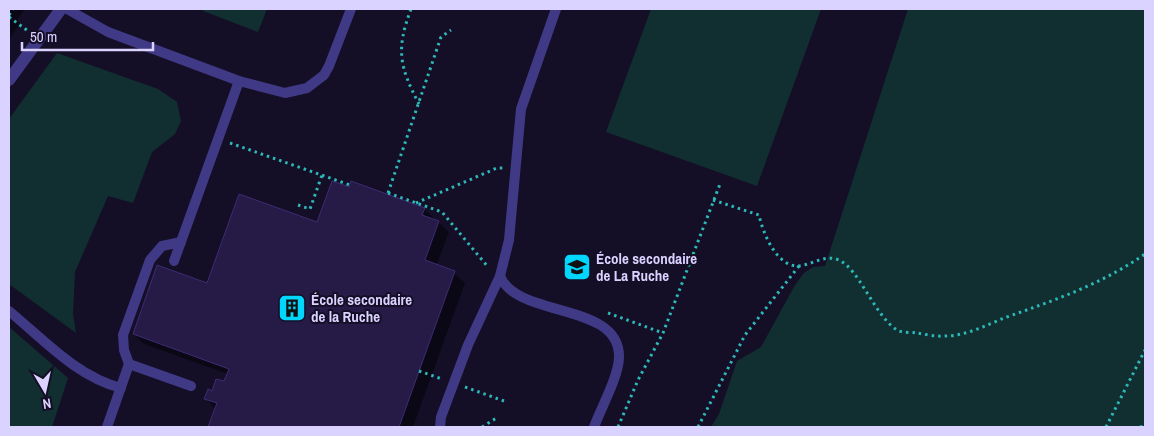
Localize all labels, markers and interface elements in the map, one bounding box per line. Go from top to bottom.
scale bar [22,20,154,52]
text: 50 m [30,26,57,47]
place label: École secondaire de La Ruche [596,248,697,286]
school or university icon: École secondaire de La Ruche [562,252,592,282]
place label: École secondaire de la Ruche [311,289,412,327]
building icon: École secondaire de la Ruche [277,293,307,323]
north arrow [20,366,70,416]
text: N [42,394,53,413]

